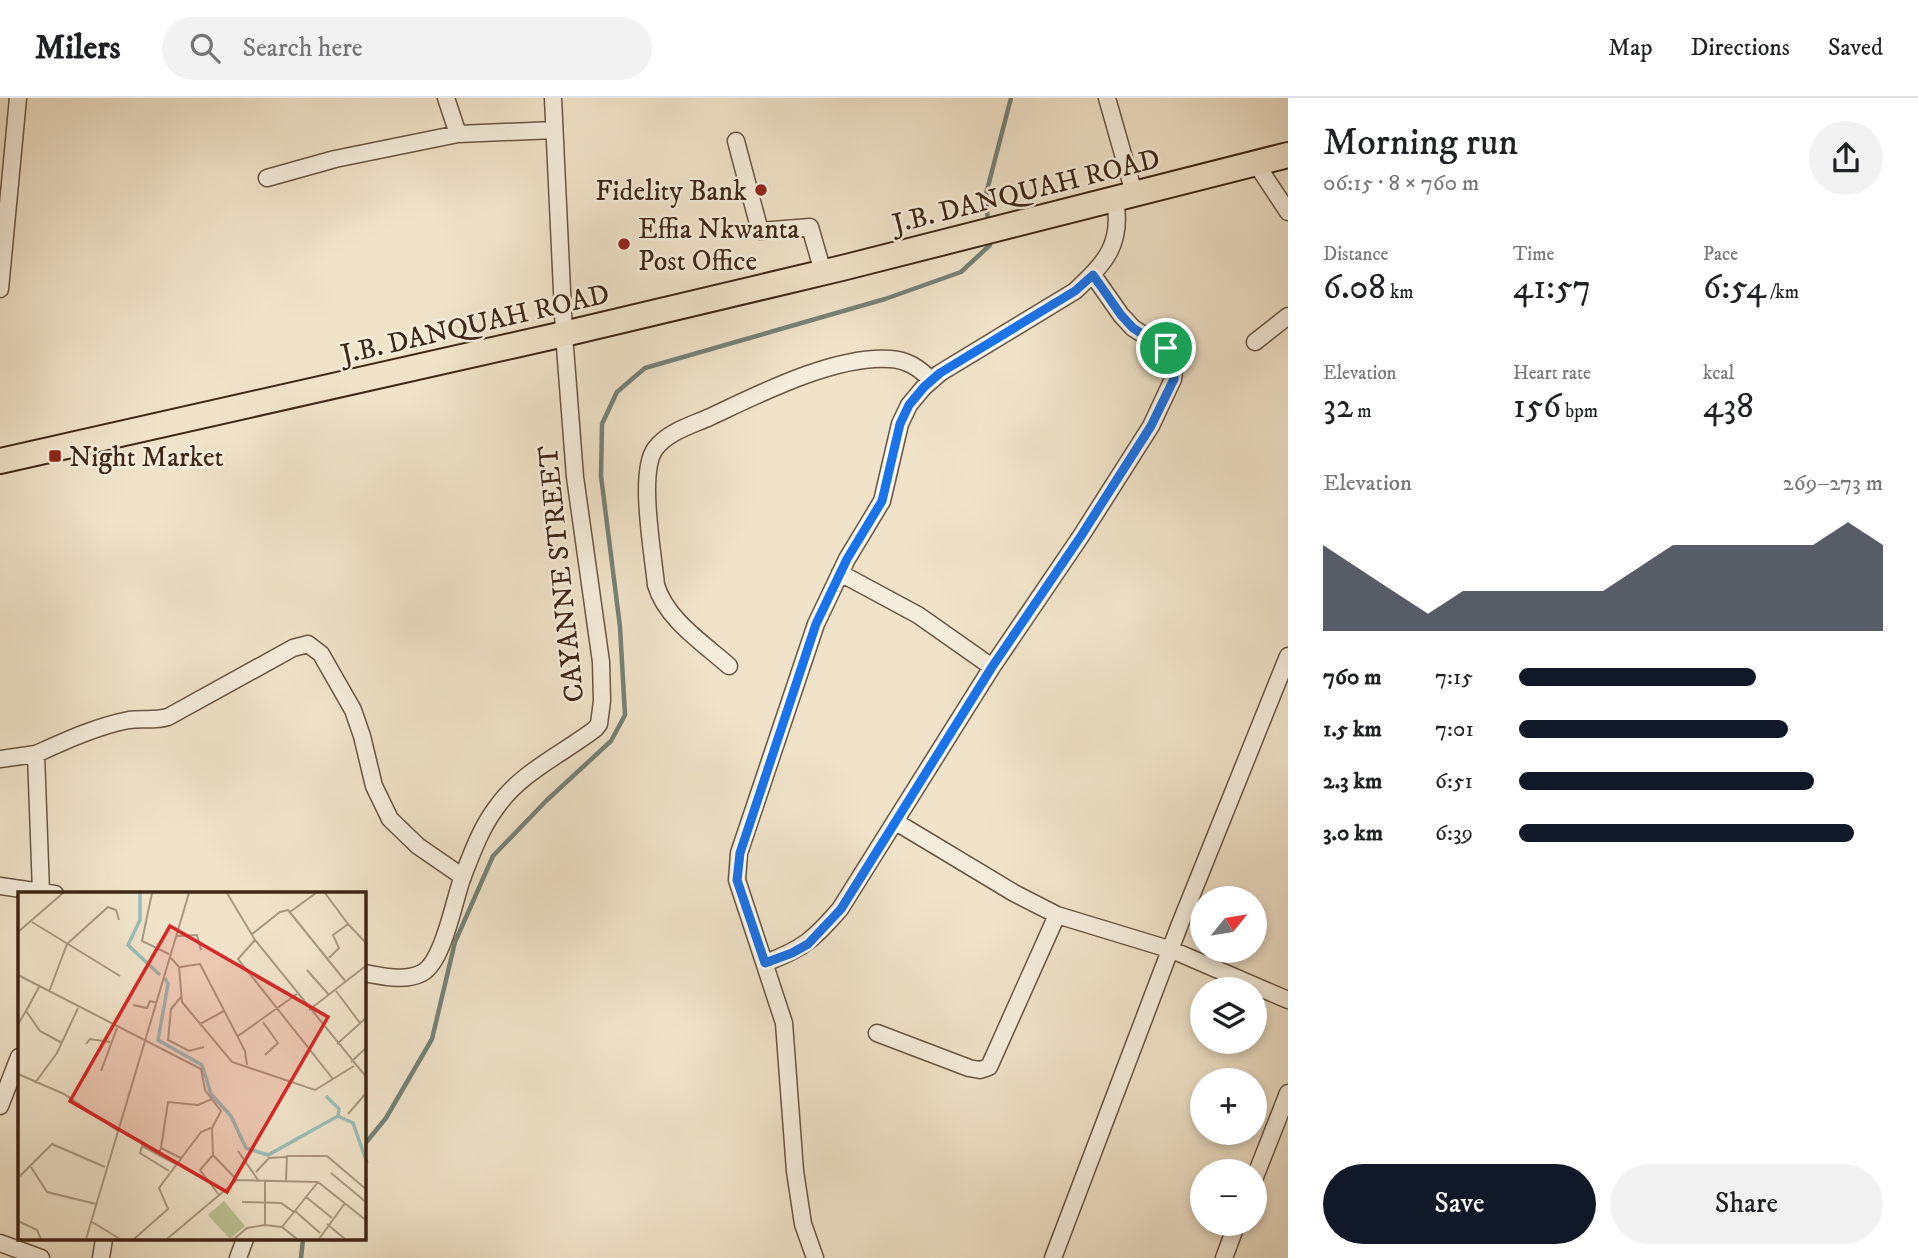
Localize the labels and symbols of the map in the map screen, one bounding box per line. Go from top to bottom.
street label: J.B. DANQUAH ROAD [886,141,1164,242]
place label: Fidelity Bank [595,174,747,209]
marker: Fidelity Bank [753,182,769,198]
place label: Effia Nkwanta Post Office [638,212,800,279]
marker: Effia Nkwanta Post Office [616,236,632,252]
street label: J.B. DANQUAH ROAD [335,277,613,373]
pin [1136,318,1196,378]
place label: Night Market [69,440,224,475]
street label: CAYANNE STREET [531,444,592,704]
marker: Night Market [47,448,63,464]
north arrow [1190,886,1267,962]
inset map [18,892,366,1240]

